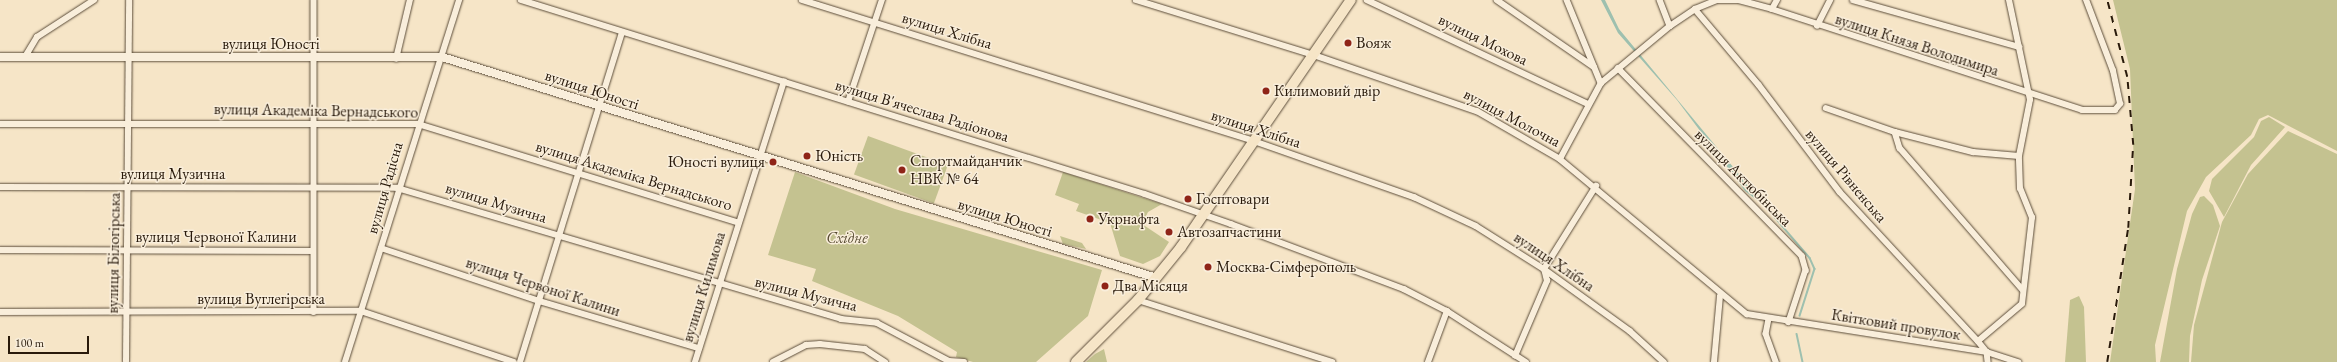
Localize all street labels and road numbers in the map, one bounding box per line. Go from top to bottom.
street label: вулиця Хлібна [900,8,994,54]
street label: вулиця Князя Володимира [1833,9,2001,81]
street label: вулиця Мохова [1435,10,1531,70]
street label: вулиця Юності [222,34,320,54]
street label: вулиця Юності [543,66,641,114]
street label: вулиця В'ячеслава Радіонова [833,75,1011,147]
street label: вулиця Молочна [1460,84,1564,152]
street label: вулиця Академіка Вернадського [214,100,418,122]
street label: вулиця Хлібна [1209,105,1303,153]
street label: вулиця Актюбінська [1690,125,1796,231]
street label: вулиця Рівненська [1801,125,1891,227]
street label: вулиця Академіка Вернадського [533,137,735,215]
street label: вулиця Радісна [363,140,407,236]
street label: вулиця Музична [121,164,225,184]
street label: вулиця Музична [443,178,549,228]
street label: вулиця Білогірська [103,192,125,314]
street label: вулиця Юності [956,195,1054,241]
street label: вулиця Червоної Калини [135,227,297,247]
street label: вулиця Хлібна [1510,228,1598,296]
street label: вулиця Килимова [678,230,730,344]
street label: вулиця Червоної Калини [463,253,623,321]
street label: вулиця Музична [753,272,859,316]
street label: вулиця Вуглегірська [197,289,325,309]
street label: Квітковий провулок [1830,305,1962,345]

